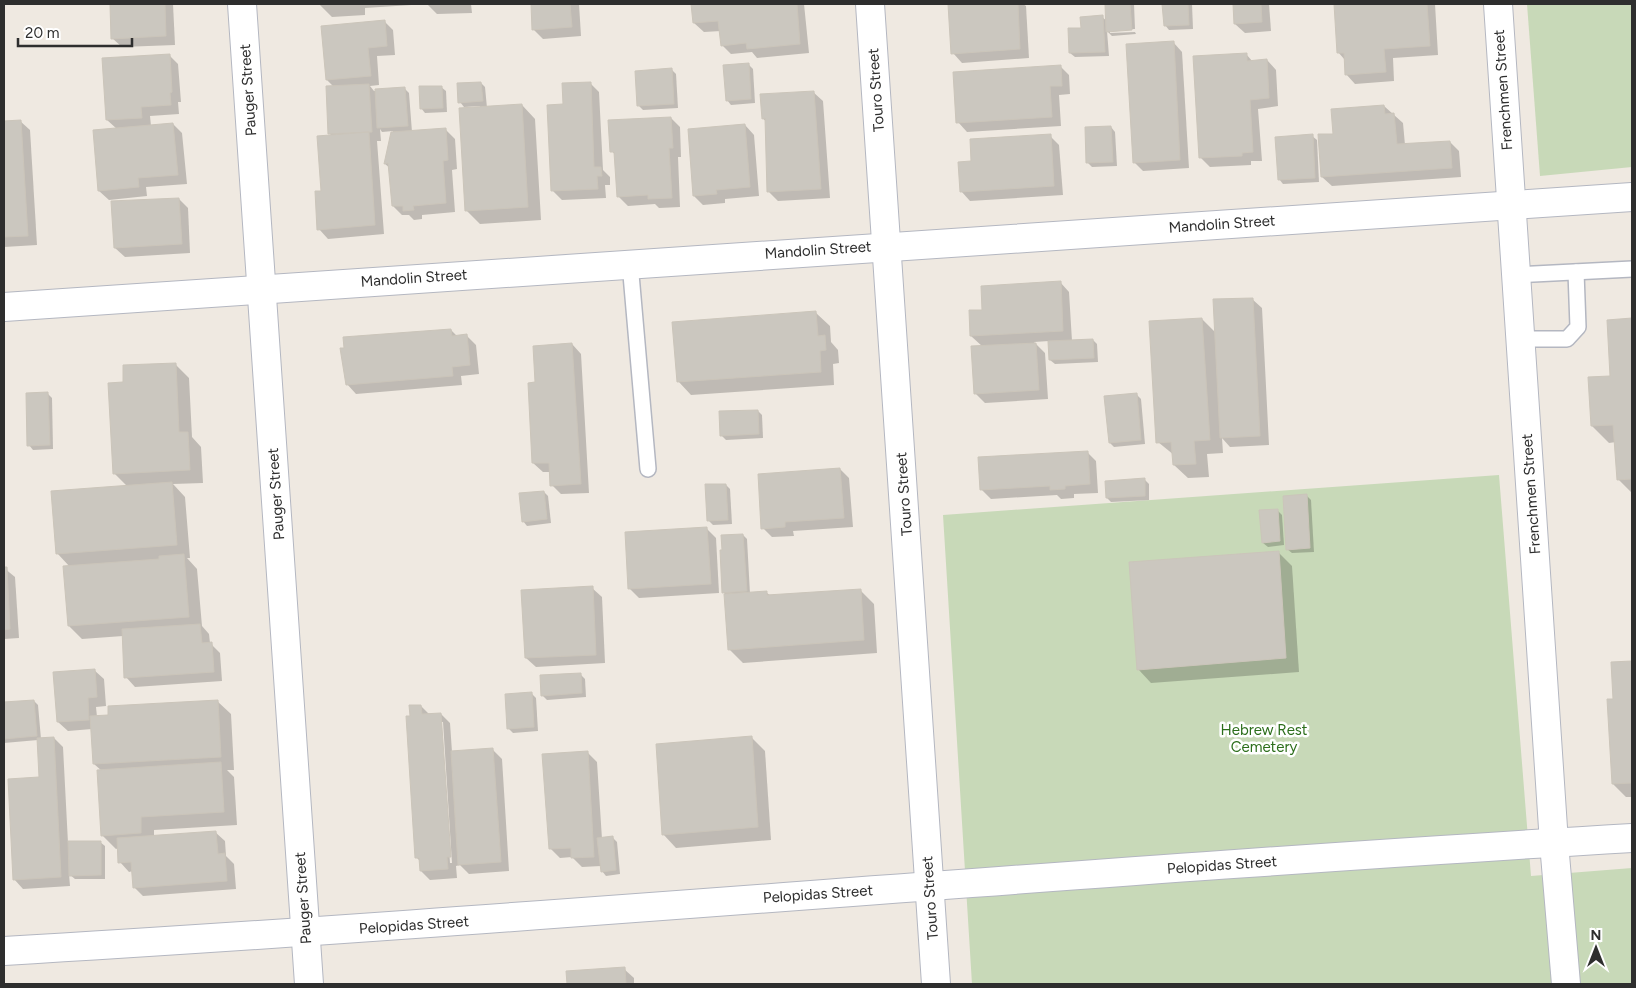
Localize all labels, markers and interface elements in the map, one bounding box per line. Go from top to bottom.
scale bar [18,15,131,47]
text: 20 m [25,24,59,42]
street label: Frenchmen Street [1490,29,1516,151]
street label: Pauger Street [236,43,260,137]
street label: Touro Street [864,47,888,132]
street label: Mandolin Street [1168,211,1276,237]
street label: Mandolin Street [764,237,872,263]
street label: Mandolin Street [360,265,468,291]
street label: Frenchmen Street [1518,433,1544,555]
street label: Pauger Street [264,447,288,541]
street label: Touro Street [892,451,916,536]
park label: Hebrew Rest Cemetery [1220,721,1308,756]
street label: Pauger Street [291,851,315,945]
street label: Pelopidas Street [1166,852,1278,878]
street label: Touro Street [918,855,942,940]
street label: Pelopidas Street [762,881,874,907]
street label: Pelopidas Street [358,912,470,938]
north arrow [1571,923,1621,973]
text: N [1591,927,1601,944]

